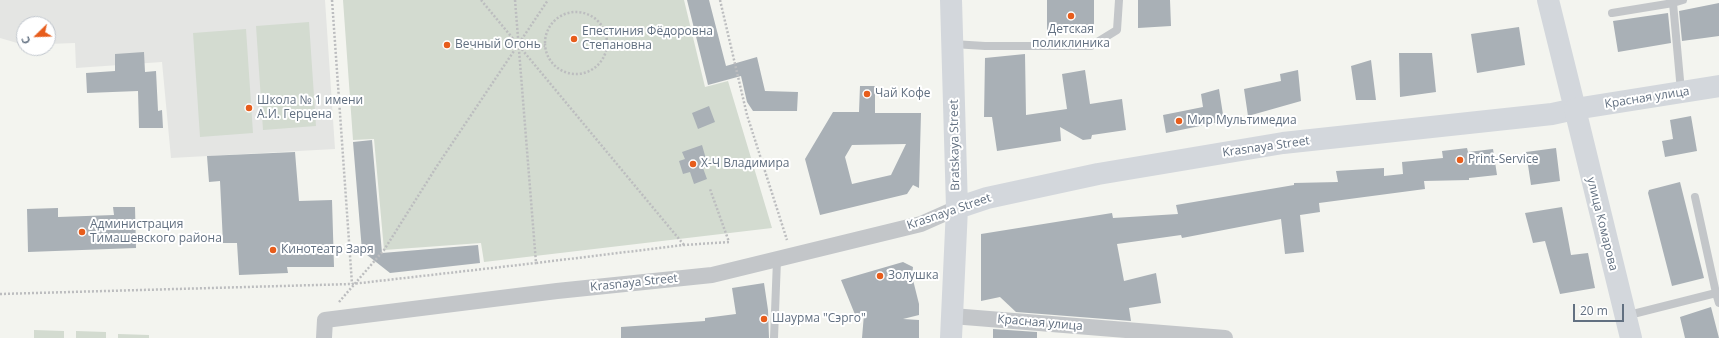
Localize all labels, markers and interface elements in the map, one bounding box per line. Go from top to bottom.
marker: Детская поликлиника [1066,11,1076,21]
north arrow [16,16,56,56]
place label: Детская поликлиника [1032,23,1110,51]
place label: Епестиния Фёдоровна Степановна [582,25,713,53]
text: С [17,34,34,47]
marker: Епестиния Фёдоровна Степановна [569,34,579,44]
place label: Вечный Огонь [455,38,541,52]
marker: Вечный Огонь [442,40,452,50]
street label: Красная улица [1604,84,1690,112]
place label: Чай Кофе [875,87,931,101]
marker: Чай Кофе [862,89,872,99]
place label: Школа № 1 имени А.И. Герцена [257,94,363,122]
street label: Bratskaya Street [947,99,963,191]
marker: Школа № 1 имени А.И. Герцена [244,103,254,113]
place label: Мир Мультимедиа [1187,114,1297,128]
marker: Мир Мультимедиа [1174,116,1184,126]
street label: Krasnaya Street [1221,134,1311,160]
place label: Print-Service [1468,153,1538,167]
marker: Print-Service [1455,155,1465,165]
place label: Х-Ч Владимира [701,157,789,171]
marker: Х-Ч Владимира [688,159,698,169]
street label: улица Комарова [1583,176,1621,272]
street label: Krasnaya Street [905,191,993,233]
place label: Администрация Тимашевского района [90,218,222,246]
marker: Администрация Тимашевского района [77,227,87,237]
place label: Кинотеатр Заря [281,243,374,257]
marker: Кинотеатр Заря [268,245,278,255]
place label: Золушка [888,269,939,283]
street label: Krasnaya Street [589,271,679,295]
marker: Золушка [875,271,885,281]
scale bar [1575,296,1626,322]
text: 20 m [1580,302,1608,319]
place label: Шаурма "Сэрго" [772,312,866,326]
street label: Красная улица [997,312,1083,334]
marker: Шаурма "Сэрго" [759,314,769,324]

